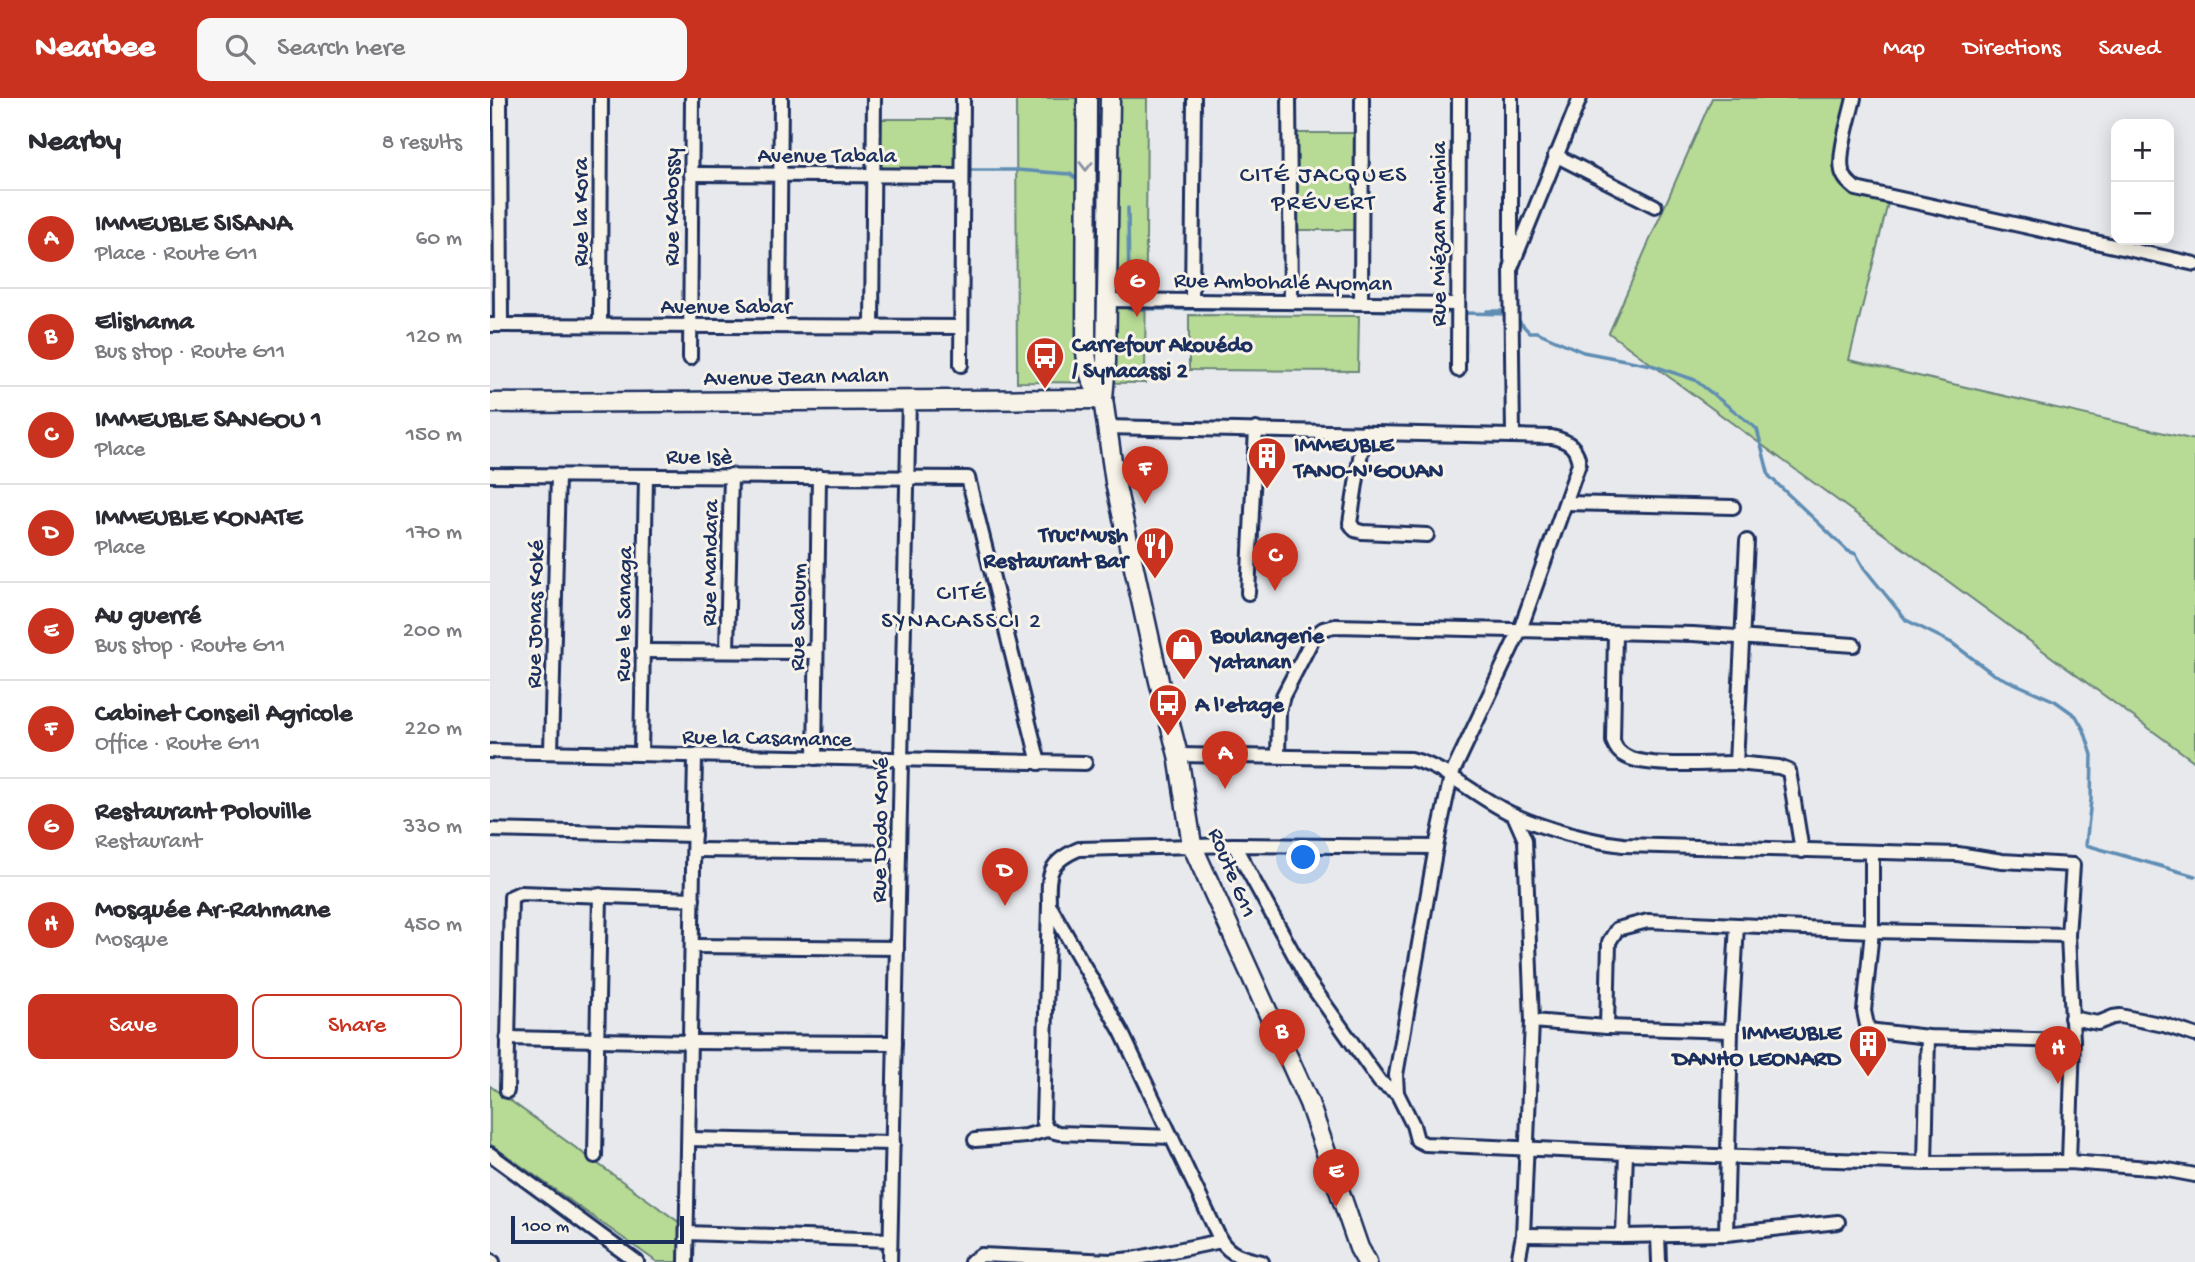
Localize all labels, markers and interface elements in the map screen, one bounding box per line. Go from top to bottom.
search box [197,18,687,81]
text: Nearbee [35,30,155,68]
icon: search [221,30,259,68]
text: Search here [277,34,405,65]
text: Map [1883,35,1925,64]
text: Directions [1963,35,2061,64]
text: Saved [2099,35,2160,64]
map controls [2111,119,2174,245]
button: + [2111,119,2174,182]
text: Nearby [28,126,121,161]
text: 8 results [382,130,462,157]
street label: Rue Miézan Amichia [1427,140,1454,327]
street label: Avenue Tabala [758,144,898,171]
street label: Rue Kabossy [660,148,687,266]
street label: Rue la Kora [569,156,596,266]
one-way arrow [1078,161,1094,172]
district label: CITÉ JACQUES PRÉVERT [1240,162,1408,219]
button: − [2111,182,2174,245]
text: IMMEUBLE SISANA [95,210,292,241]
text: A [44,226,58,253]
text: 60 m [416,226,462,253]
text: Place · Route G11 [95,241,258,268]
pin: G [1114,259,1160,317]
street label: Rue Ambohalé Ayoman [1173,268,1392,299]
street label: Avenue Sabar [660,295,793,322]
text: Elishama [95,308,193,339]
text: B [45,324,57,351]
text: 120 m [407,324,462,351]
place label: Carrefour Akouédo / Synacassi 2 [1072,333,1253,386]
bus stop icon: Carrefour Akouédo / Synacassi 2 [1024,335,1066,390]
text: Bus stop · Route G11 [95,339,285,366]
street label: Avenue Jean Malan [703,363,889,394]
text: IMMEUBLE SANGOU 1 [95,406,322,437]
text: C [45,422,57,449]
text: 150 m [406,422,462,449]
place label: IMMEUBLE TANO-N'GOUAN [1292,433,1444,486]
building icon: IMMEUBLE TANO-N'GOUAN [1246,435,1288,490]
text: Place [95,437,145,464]
street label: Rue Isè [666,445,733,472]
pin: F [1122,446,1168,504]
street label: Rue Mandara [697,498,726,627]
text: IMMEUBLE KONATE [95,504,302,535]
text: D [44,520,59,547]
text: 170 m [406,520,462,547]
place label: Truc'Mush Restaurant Bar [982,523,1131,576]
restaurant icon: Truc'Mush Restaurant Bar [1134,525,1176,580]
pin: C [1252,533,1298,591]
text: Place [95,535,145,562]
street label: Rue Jonas Koké [522,538,551,689]
street label: Rue le Sanaga [611,545,640,682]
street label: Rue Saloum [785,563,814,671]
district label: CITÉ SYNACASSCI 2 [881,580,1043,637]
text: Au guerré [95,602,201,633]
text: E [44,618,58,645]
text: 200 m [403,618,462,645]
place label: Boulangerie Yatanan [1208,624,1325,677]
shop icon: Boulangerie Yatanan [1163,626,1205,681]
text: Bus stop · Route G11 [95,633,285,660]
bus stop icon: A l'etage [1147,682,1189,737]
place label: A l'etage [1194,693,1285,720]
text: Cabinet Conseil Agricole [95,700,352,731]
text: F [45,716,57,743]
text: 220 m [405,716,462,743]
street label: Rue la Casamance [682,725,853,754]
text: Office · Route G11 [95,731,260,758]
pin: A [1202,731,1248,789]
street label: Rue Dodo Koné [867,756,896,903]
text: Restaurant Poloville [95,798,311,829]
text: G [44,814,58,841]
text: 330 m [403,814,462,841]
street label: Route G11 [1201,824,1261,922]
text: Restaurant [95,829,202,856]
your location [1286,840,1320,874]
pin: D [982,848,1028,906]
text: Mosquée Ar-Rahmane [95,896,330,927]
text: H [44,912,58,939]
text: 450 m [404,912,462,939]
text: Mosque [95,927,168,954]
button: Save [28,994,238,1059]
button: Share [252,994,462,1059]
pin: B [1259,1009,1305,1067]
place label: IMMEUBLE DANHO LEONARD [1671,1021,1843,1074]
building icon: IMMEUBLE DANHO LEONARD [1847,1023,1889,1078]
pin: H [2035,1026,2081,1084]
pin: E [1313,1149,1359,1207]
scale bar [511,1213,684,1245]
text: 100 m [522,1216,569,1239]

